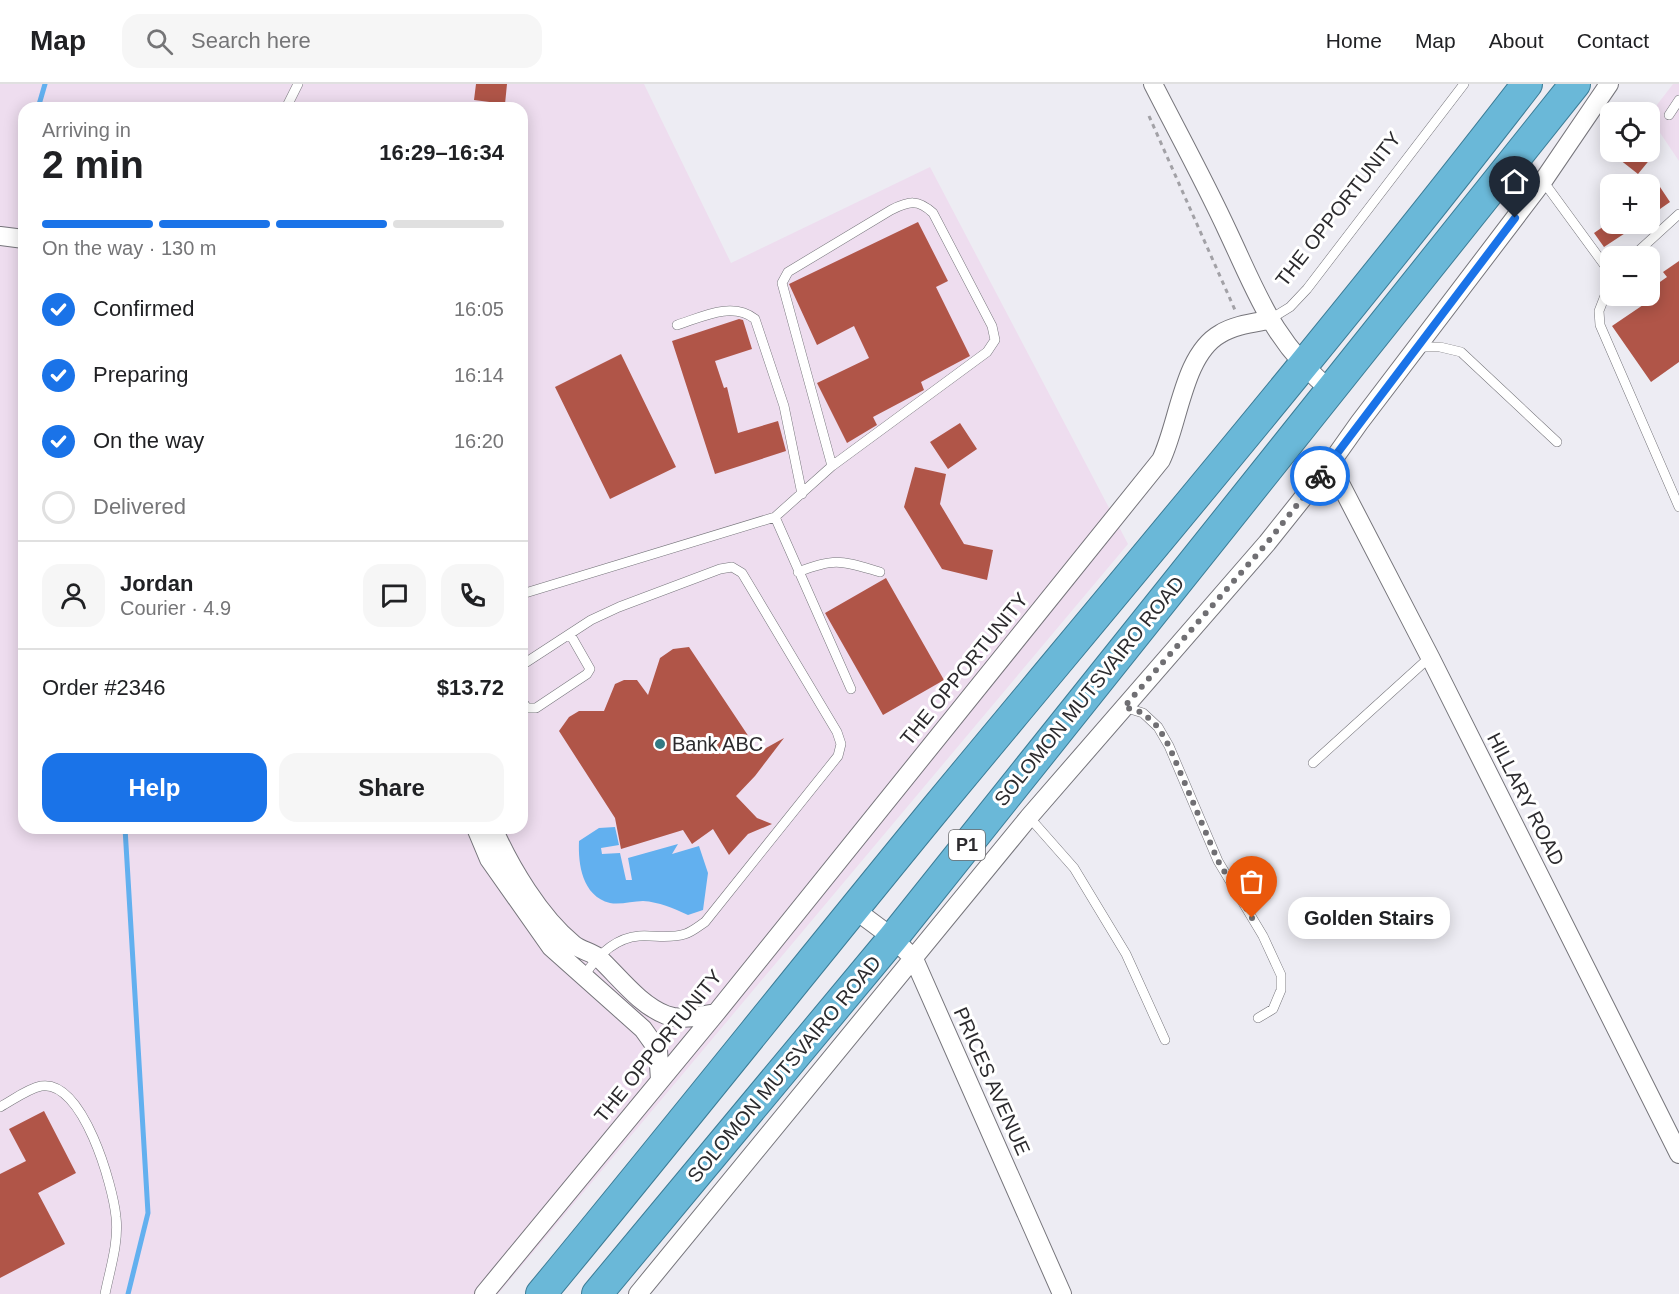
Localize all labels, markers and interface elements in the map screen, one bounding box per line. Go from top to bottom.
search box [122,14,542,68]
text: Map [30,25,86,56]
icon: search [143,25,176,58]
text: Search here [191,28,311,53]
text: Home [1326,29,1382,52]
text: Map [1415,29,1456,52]
text: About [1489,29,1544,52]
text: Contact [1577,29,1649,52]
map controls [1600,102,1660,306]
button: locate [1600,102,1660,162]
text: Arriving in [42,119,131,141]
street label: THE OPPORTUNITY [1271,128,1405,290]
text: 16:29–16:34 [379,140,504,165]
text: 2 min [42,143,144,186]
pin [1489,156,1540,218]
icon: home [1498,165,1531,198]
button: + [1600,174,1660,234]
text: On the way · 130 m [42,237,217,259]
button: − [1600,246,1660,306]
icon: check [42,293,75,326]
text: Confirmed [93,296,194,321]
text: 16:05 [454,298,504,320]
icon: check [42,359,75,392]
text: Preparing [93,362,188,387]
text: 16:14 [454,364,504,386]
icon: check [42,425,75,458]
text: On the way [93,428,204,453]
text: 16:20 [454,430,504,452]
courier [1290,446,1350,506]
icon: bike [1304,460,1337,493]
text: Delivered [93,494,186,519]
button: person [42,564,105,627]
button: chat [363,564,426,627]
button: phone [441,564,504,627]
text: Jordan [120,571,193,596]
street label: SOLOMON MUTSVAIRO ROAD [990,572,1188,810]
street label: THE OPPORTUNITY [896,588,1032,750]
text: Courier · 4.9 [120,597,231,619]
text: Order #2346 [42,675,166,700]
text: $13.72 [437,675,504,700]
street label: HILLARY ROAD [1483,729,1569,869]
place label: Bank ABC [672,733,763,755]
marker: Bank ABC [653,737,667,751]
button: Help [42,753,267,822]
button: Share [279,753,504,822]
road number: P1 [949,830,985,860]
pin [1226,856,1277,918]
icon: bag [1235,865,1268,898]
callout: Golden Stairs [1288,897,1450,939]
text: Golden Stairs [1304,907,1434,929]
street label: SOLOMON MUTSVAIRO ROAD [683,951,885,1187]
street label: THE OPPORTUNITY [590,965,726,1127]
street label: PRICES AVENUE [949,1004,1035,1158]

